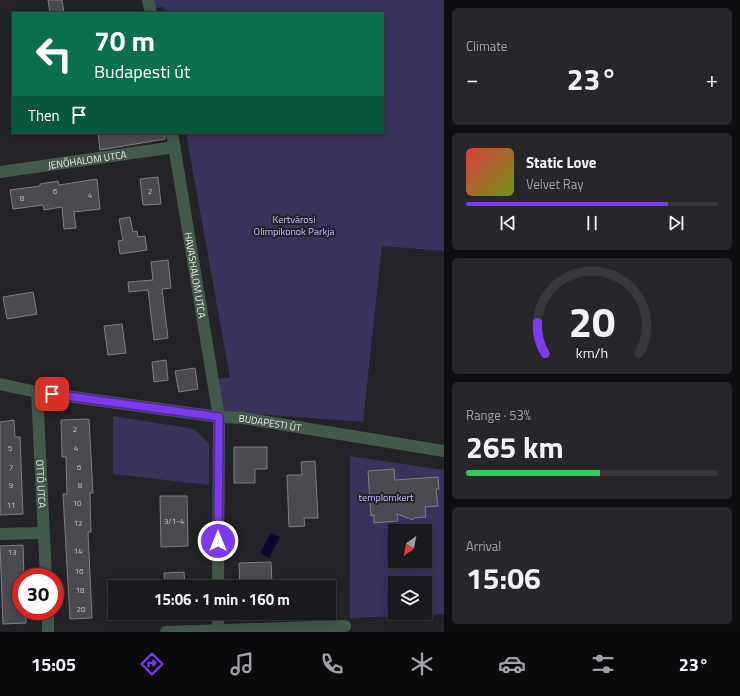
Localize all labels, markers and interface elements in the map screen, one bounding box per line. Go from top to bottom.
text: 70 m [94,19,155,62]
icon: left [28,28,80,80]
text: Climate [466,36,507,56]
text: 23° [567,56,617,102]
text: Budapesti út [94,58,190,85]
text: − [466,62,478,96]
text: + [706,62,718,96]
text: Then [28,104,60,127]
icon: arrive [68,104,90,126]
street label: JENŐHALOM UTCA [47,147,128,173]
text: Static Love [526,151,597,174]
text: Velvet Ray [526,174,584,194]
house number: 6 [53,185,58,197]
house number: 2 [148,185,152,197]
house number: 4 [88,189,93,201]
house number: 8 [20,192,25,204]
park label: Kertvárosi Olimpikonok Parkja [254,212,334,239]
icon: previous [497,212,519,234]
icon: pause [581,212,603,234]
icon: next [665,212,687,234]
street label: HAVASHALOM UTCA [181,231,210,319]
text: 20 [569,290,615,353]
text: km/h [576,342,608,364]
pin [35,377,69,411]
icon: arrive [41,383,63,405]
text: Range · 53% [466,405,531,425]
street label: BUDAPESTI ÚT [238,411,303,436]
house number: 2 [73,423,77,435]
text: 265 km [466,424,564,470]
house number: 5 [8,442,13,454]
house number: 4 [74,442,79,454]
street label: OTTÓ UTCA [32,459,50,509]
house number: 7 [9,461,13,473]
house number: 6 [77,461,82,473]
house number: 9 [9,479,14,491]
house number: 8 [78,479,83,491]
park label: templomkert [359,490,414,505]
house number: 10 [73,497,82,509]
house number: 11 [7,499,15,511]
house number: 3/1-4 [164,515,185,527]
house number: 12 [74,517,82,529]
position arrow [197,520,239,562]
north arrow [388,524,432,568]
map controls [388,524,432,620]
text: Arrival [466,536,501,556]
house number: 14 [74,545,83,557]
house number: 13 [8,546,16,558]
text: 15:06 [466,555,541,601]
house number: 16 [75,565,84,577]
speed limit sign: 30 [12,568,64,620]
button: layers [388,576,432,620]
house number: 18 [76,584,85,596]
text: 15:06 · 1 min · 160 m [154,588,290,611]
house number: 20 [77,603,86,615]
icon: directions [138,650,166,678]
icon: music [228,650,256,678]
icon: phone [318,650,346,678]
icon: climate [408,650,436,678]
icon: car [498,650,526,678]
icon: filters [589,650,617,678]
text: 15:05 [31,651,76,678]
text: 23° [679,651,709,678]

